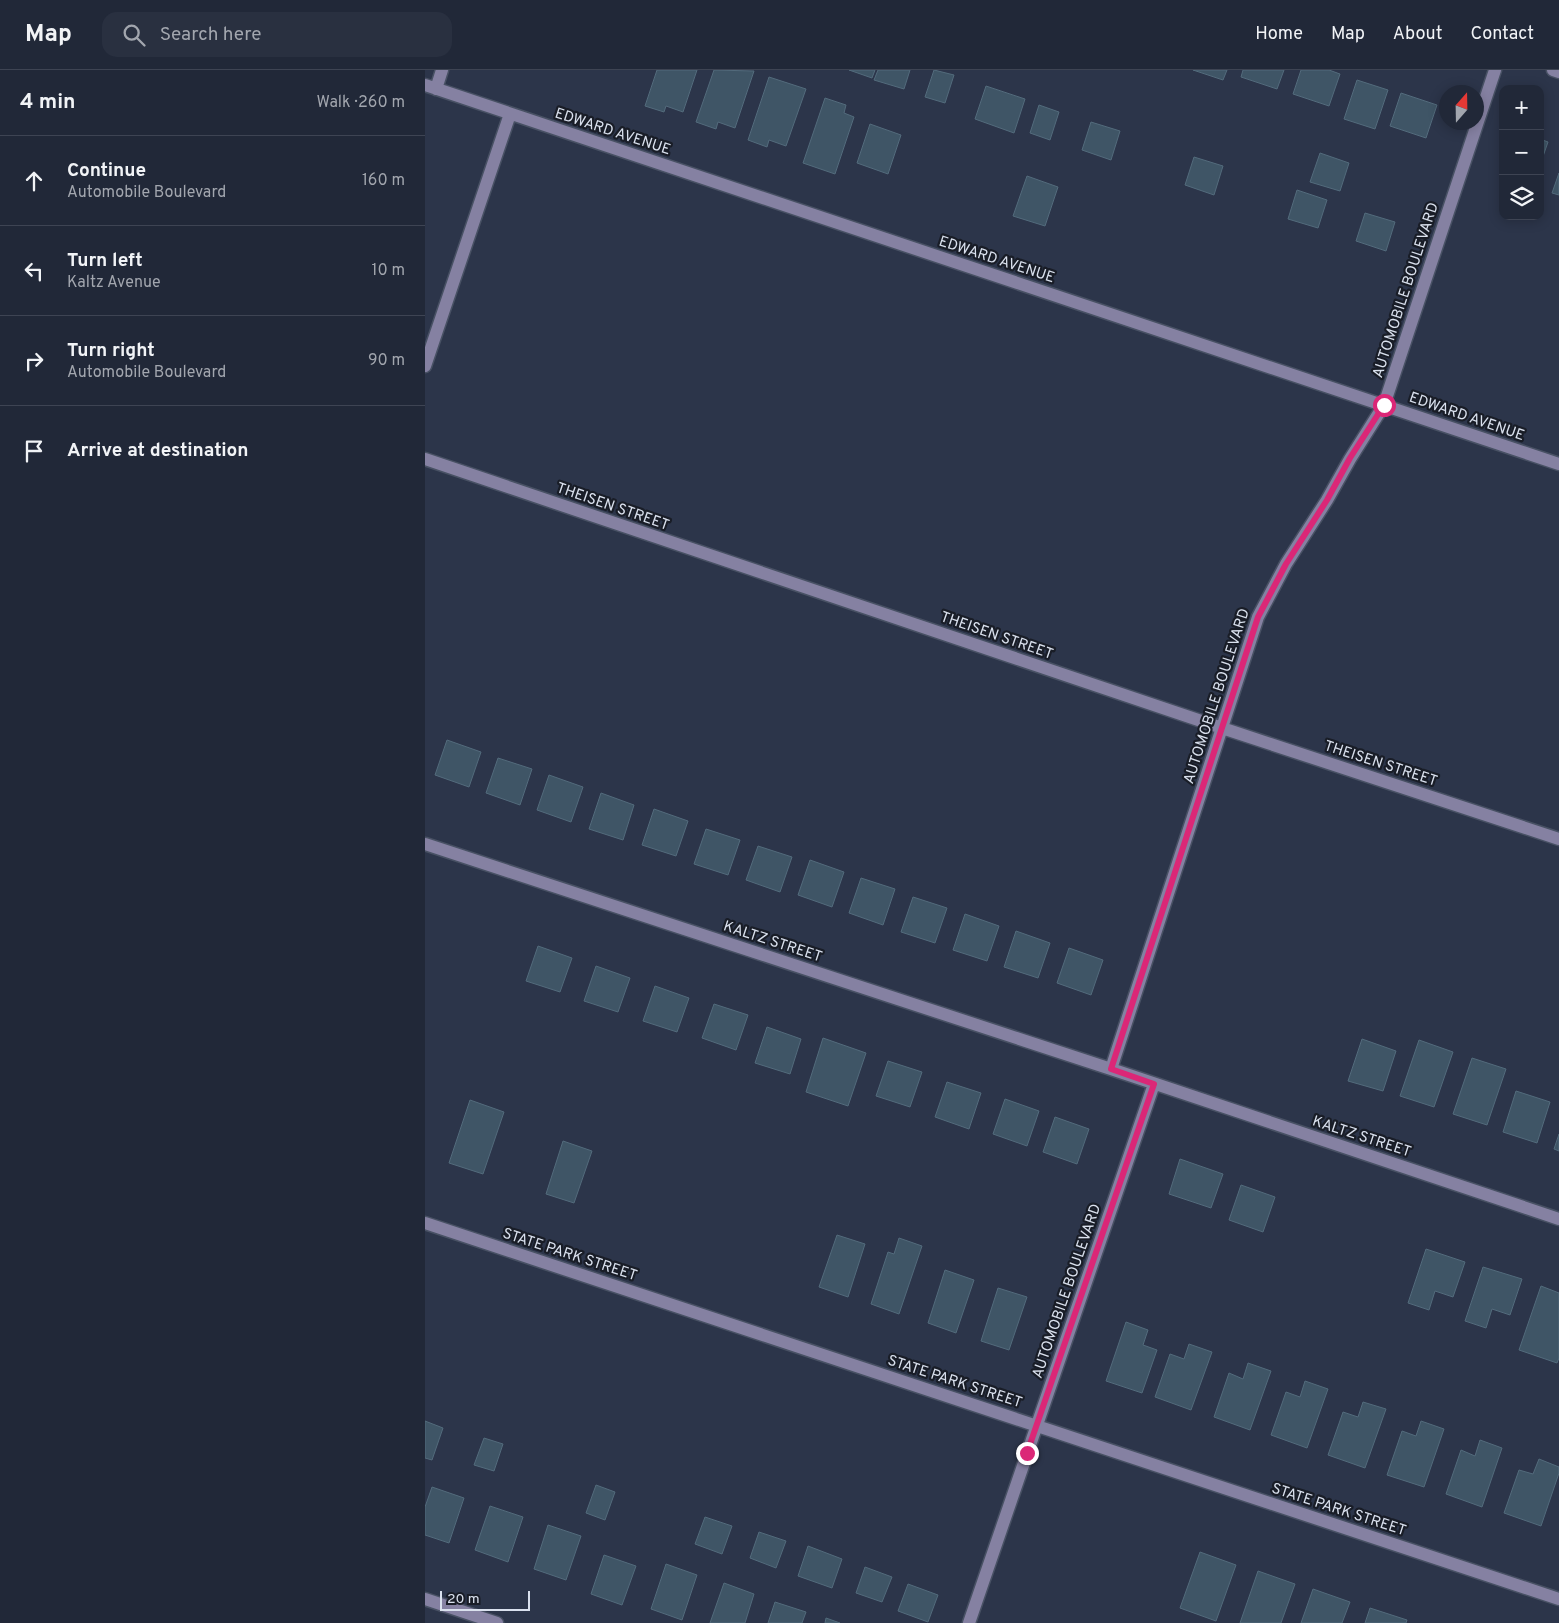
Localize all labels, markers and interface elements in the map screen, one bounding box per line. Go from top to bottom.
search box [102,12,452,57]
text: Map [25,20,72,50]
icon: search [120,21,148,49]
text: Search here [160,23,261,47]
text: Home [1255,23,1303,46]
text: Map [1331,23,1365,46]
text: About [1393,23,1442,46]
text: Contact [1470,23,1534,46]
north arrow [1439,85,1484,130]
map controls [1499,85,1544,220]
button: + [1499,85,1544,130]
text: 4 min [20,89,76,116]
text: Walk · 260 m [316,93,405,113]
street label: EDWARD AVENUE [552,105,673,160]
button: − [1499,130,1544,175]
text: Continue [67,159,146,183]
icon: ahead [20,167,48,195]
text: 160 m [362,171,405,191]
button: layers [1499,175,1544,220]
text: Automobile Boulevard [67,183,226,203]
street label: AUTOMOBILE BOULEVARD [1369,200,1444,381]
street label: EDWARD AVENUE [936,233,1057,288]
text: Turn left [67,249,143,273]
icon: left [20,257,48,285]
text: 10 m [371,261,405,281]
text: Kaltz Avenue [67,273,161,293]
text: Turn right [67,339,155,363]
icon: right [20,347,48,375]
text: 90 m [368,351,405,371]
text: Automobile Boulevard [67,363,226,383]
street label: EDWARD AVENUE [1406,389,1527,446]
route start [1373,394,1396,417]
icon: arrive [20,437,48,465]
text: Arrive at destination [67,439,248,463]
street label: THEISEN STREET [554,479,672,536]
street label: AUTOMOBILE BOULEVARD [1180,606,1255,787]
street label: THEISEN STREET [938,608,1056,665]
street label: THEISEN STREET [1321,737,1440,792]
street label: KALTZ STREET [721,917,824,967]
street label: KALTZ STREET [1310,1112,1413,1162]
street label: AUTOMOBILE BOULEVARD [1029,1202,1106,1381]
street label: STATE PARK STREET [500,1225,639,1286]
street label: STATE PARK STREET [885,1352,1024,1413]
route end [1016,1442,1039,1465]
street label: STATE PARK STREET [1269,1480,1408,1541]
scale bar [440,1588,530,1611]
text: 20 m [447,1591,480,1608]

